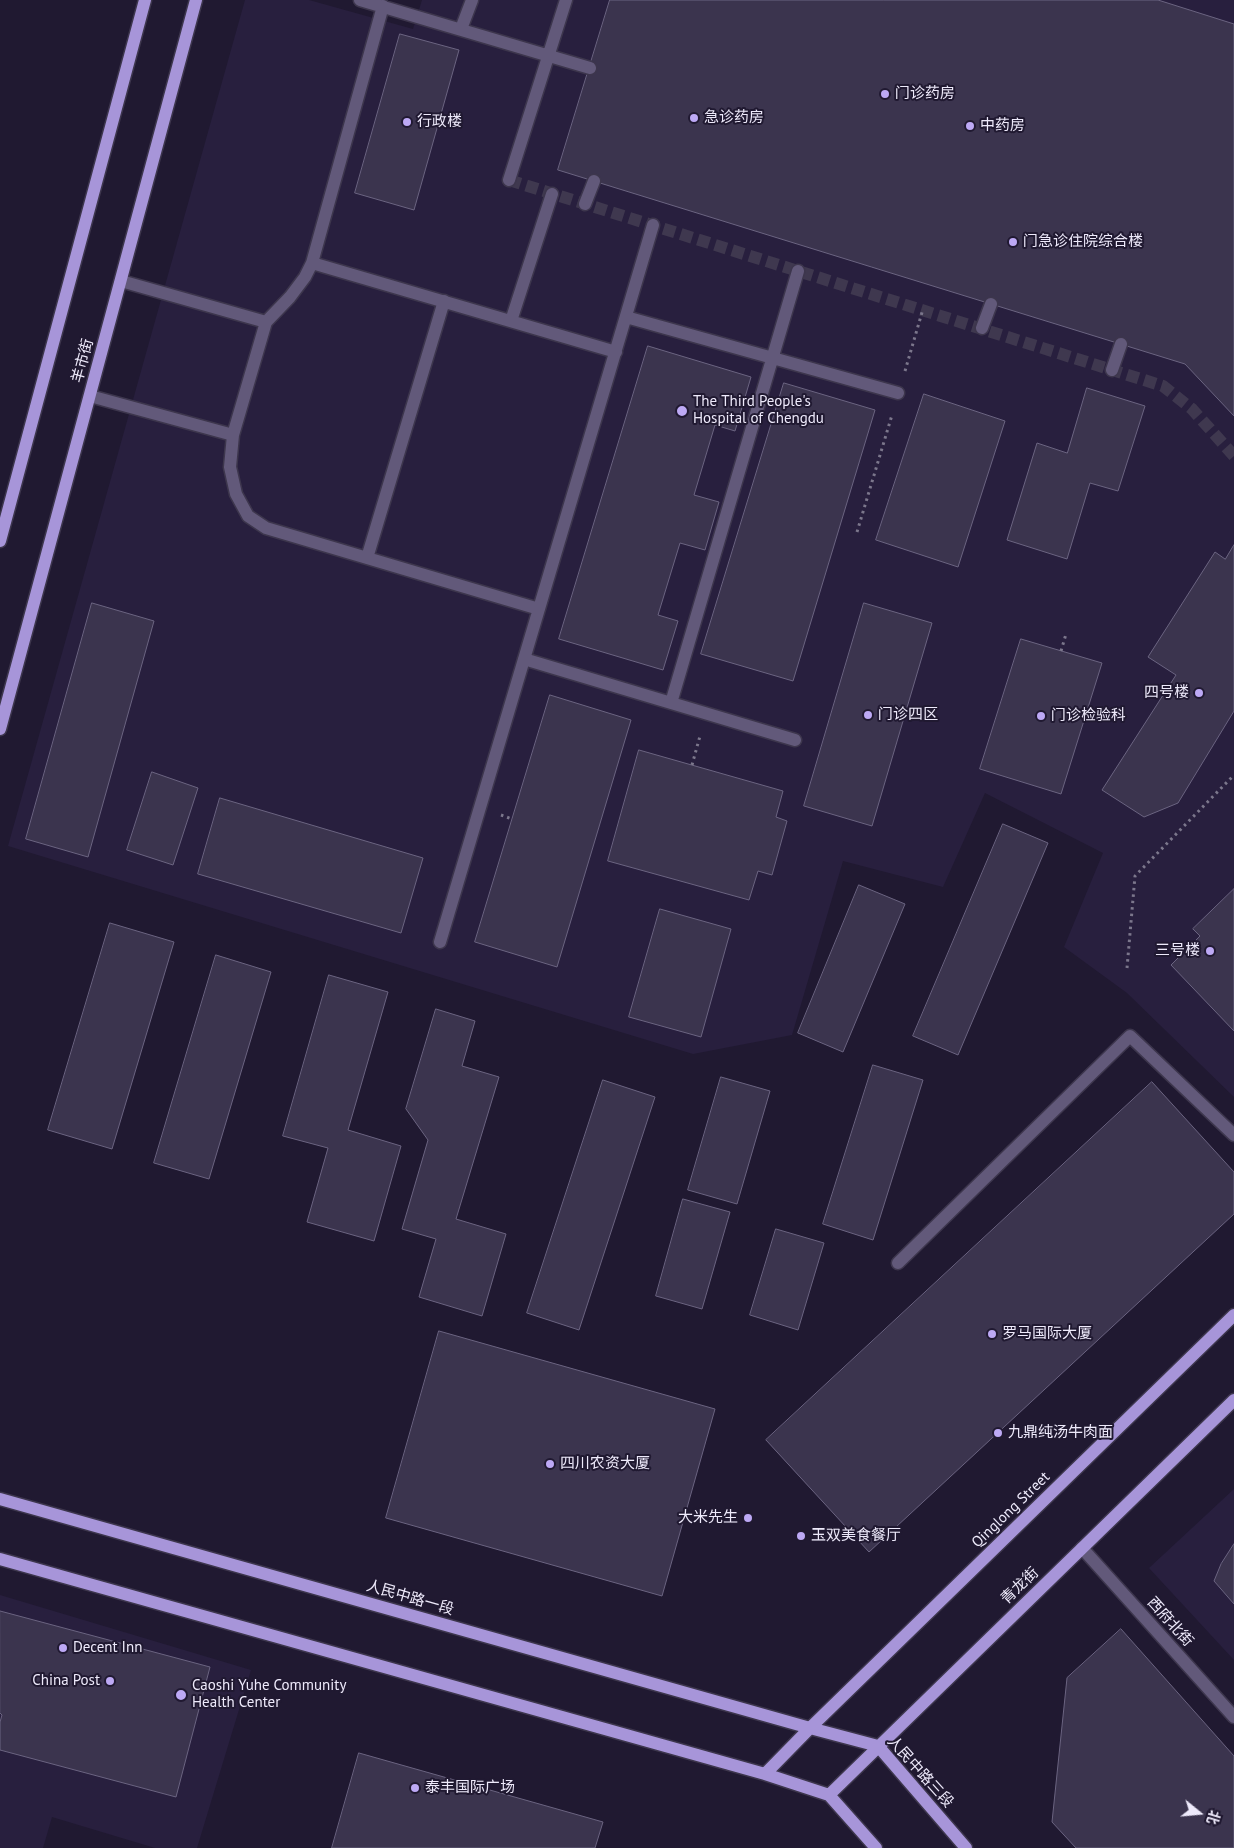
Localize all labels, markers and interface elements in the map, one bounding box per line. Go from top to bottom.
place label: 门诊药房 [895,85,955,103]
marker: 门诊药房 [879,88,891,100]
place label: 急诊药房 [704,109,764,127]
marker: 急诊药房 [688,112,700,124]
place label: 行政楼 [417,113,462,131]
marker: 行政楼 [401,116,413,128]
place label: 中药房 [980,117,1025,135]
marker: 中药房 [964,120,976,132]
place label: 门急诊住院综合楼 [1023,233,1143,251]
marker: 门急诊住院综合楼 [1007,236,1019,248]
street label: 羊市街 [68,337,98,385]
place label: The Third People's Hospital of Chengdu [693,393,824,428]
marker: The Third People's Hospital of Chengdu [675,404,689,418]
place label: 四号楼 [1144,684,1189,702]
marker: 四号楼 [1193,687,1205,699]
place label: 门诊四区 [878,706,938,724]
place label: 门诊检验科 [1051,707,1126,725]
marker: 门诊四区 [862,709,874,721]
marker: 门诊检验科 [1035,710,1047,722]
place label: 三号楼 [1155,942,1200,960]
marker: 三号楼 [1204,945,1216,957]
place label: 罗马国际大厦 [1002,1325,1092,1343]
marker: 罗马国际大厦 [986,1328,998,1340]
place label: 九鼎纯汤牛肉面 [1008,1424,1113,1442]
marker: 九鼎纯汤牛肉面 [992,1427,1004,1439]
place label: 四川农资大厦 [560,1455,650,1473]
marker: 四川农资大厦 [544,1458,556,1470]
street label: Qinglong Street [968,1468,1054,1552]
place label: 大米先生 [678,1509,738,1527]
marker: 大米先生 [742,1512,754,1524]
place label: 玉双美食餐厅 [811,1527,901,1545]
marker: 玉双美食餐厅 [795,1530,807,1542]
street label: 青龙街 [998,1564,1042,1608]
street label: 人民中路一段 [364,1577,456,1619]
street label: 西府北街 [1143,1594,1197,1650]
place label: Decent Inn [73,1639,142,1657]
marker: Decent Inn [57,1642,69,1654]
place label: China Post [32,1672,100,1690]
marker: China Post [104,1675,116,1687]
place label: Caoshi Yuhe Community Health Center [192,1677,346,1712]
marker: Caoshi Yuhe Community Health Center [174,1688,188,1702]
street label: 人民中路三段 [883,1733,957,1811]
place label: 泰丰国际广场 [425,1779,515,1797]
marker: 泰丰国际广场 [409,1782,421,1794]
north arrow [1174,1788,1224,1838]
text: 北 [1203,1808,1224,1827]

